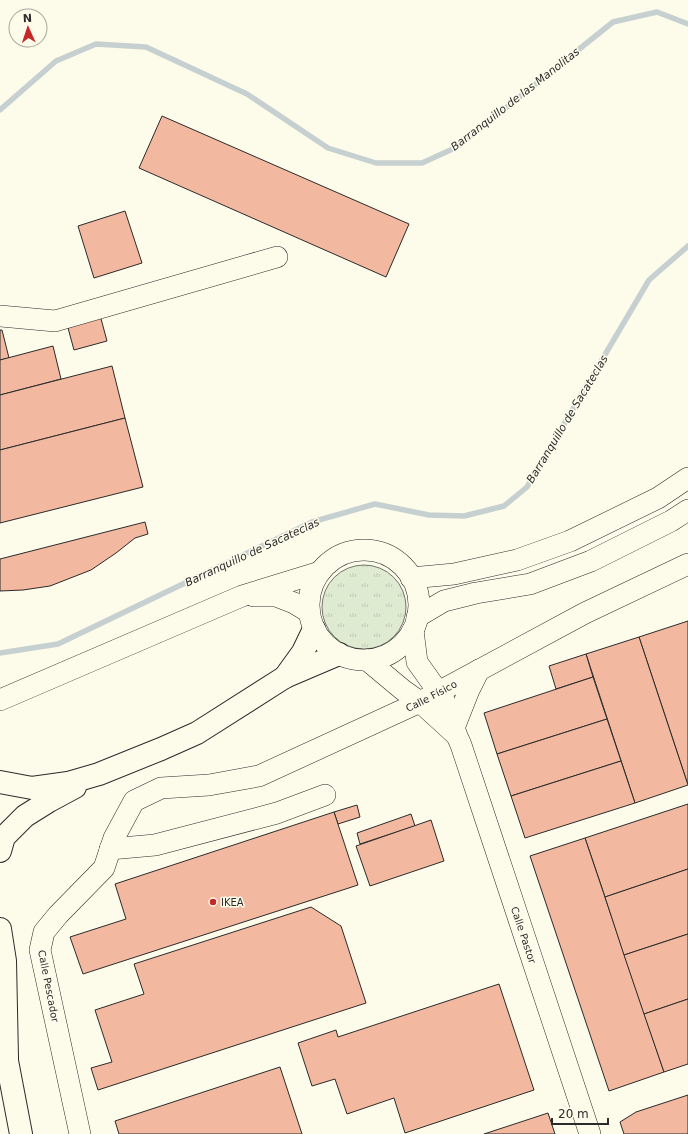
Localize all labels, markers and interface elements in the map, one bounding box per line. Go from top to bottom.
north arrow [8,8,48,48]
text: N [23,12,32,25]
water label: Barranquillo de las Manolitas [448,45,582,154]
water label: Barranquillo de Sacateclas [524,353,611,486]
water label: Barranquillo de Sacateclas [183,515,322,589]
street label: Calle Físico [404,678,459,714]
marker: IKEA [208,897,218,907]
place label: IKEA [221,897,244,908]
street label: Calle Pastor [509,905,538,966]
street label: Calle Pescador [36,949,61,1024]
scale bar [552,1100,608,1126]
text: 20 m [558,1107,589,1121]

